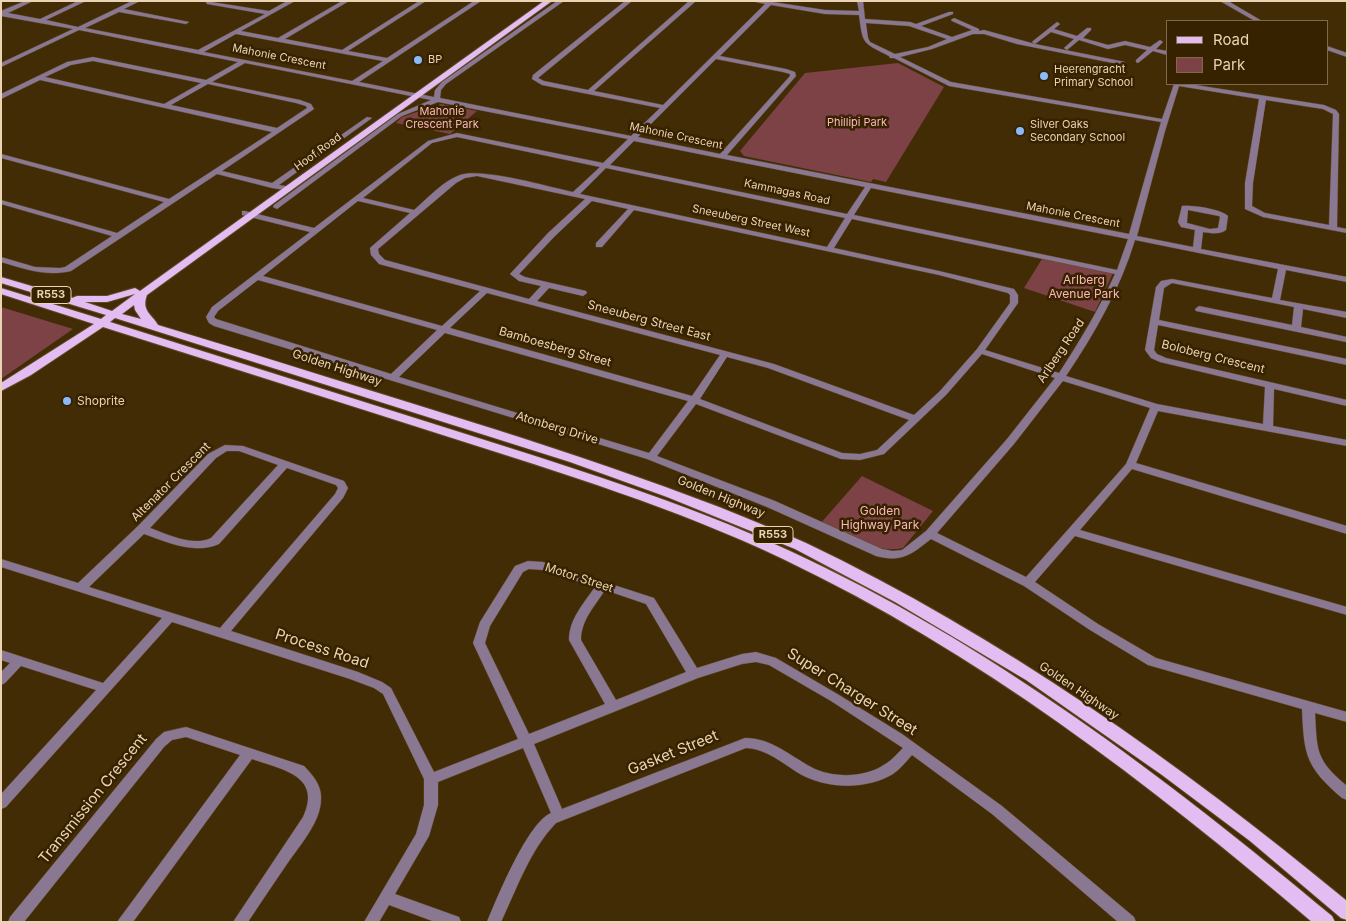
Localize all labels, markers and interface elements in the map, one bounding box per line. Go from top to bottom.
legend [1166,20,1328,85]
text: Road [1213,30,1249,49]
street label: Mahonie Crescent [231,41,327,73]
place label: BP [428,53,442,67]
marker: BP [412,54,424,66]
text: Park [1213,55,1245,74]
place label: Heerengracht Primary School [1054,63,1133,89]
marker: Heerengracht Primary School [1038,70,1050,82]
park label: Mahonie Crescent Park [405,105,479,131]
park label: Phillipi Park [827,116,887,130]
place label: Silver Oaks Secondary School [1030,118,1125,144]
street label: Mahonie Crescent [628,120,724,152]
marker: Silver Oaks Secondary School [1014,125,1026,137]
street label: Hoof Road [292,130,344,174]
street label: Kammagas Road [743,176,831,208]
street label: Mahonie Crescent [1025,199,1121,231]
street label: Sneeuberg Street West [691,202,811,240]
park label: Arlberg Avenue Park [1048,273,1120,301]
road number: R553 [31,286,71,304]
street label: Sneeuberg Street East [586,298,712,344]
street label: Arlberg Road [1034,316,1088,386]
street label: Bamboesberg Street [497,324,613,370]
street label: Boloberg Crescent [1160,337,1266,377]
street label: Golden Highway [290,347,384,389]
place label: Shoprite [77,394,125,408]
marker: Shoprite [61,395,73,407]
street label: Atonberg Drive [514,409,600,447]
street label: Altenator Crescent [128,439,214,525]
street label: Golden Highway [675,473,767,521]
park label: Golden Highway Park [841,504,919,532]
road number: R553 [753,526,793,544]
street label: Motor Street [543,560,615,596]
street label: Process Road [273,625,371,673]
street label: Super Charger Street [784,645,920,739]
street label: Golden Highway [1036,659,1122,723]
street label: Gasket Street [625,727,721,779]
street label: Transmission Crescent [35,730,151,868]

